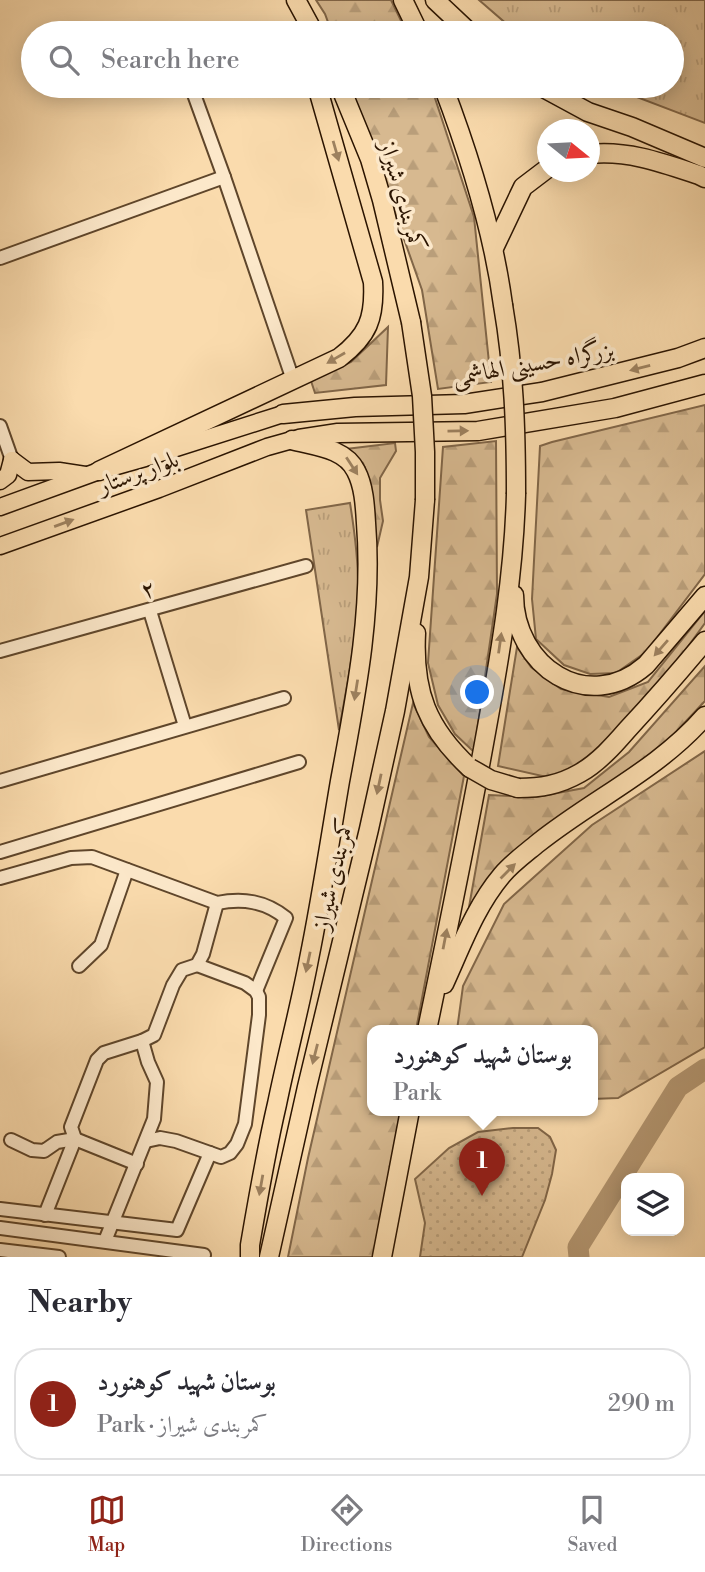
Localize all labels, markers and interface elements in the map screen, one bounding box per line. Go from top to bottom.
search box [21,21,684,98]
icon: search [45,41,83,79]
text: Search here [101,44,240,76]
north arrow [537,119,600,182]
street label: کمربندی شیراز [371,135,432,255]
one-way arrow [331,141,341,162]
street label: بزرگراه حسینی الهاشمی [450,333,616,394]
one-way arrow [326,352,346,364]
one-way arrow [629,363,651,374]
one-way arrow [447,425,469,437]
street label: بلوار پرستار [92,444,183,502]
one-way arrow [345,456,358,476]
one-way arrow [54,517,75,528]
street label: ۲ [137,574,159,606]
one-way arrow [495,632,506,654]
one-way arrow [654,639,669,656]
your location [460,675,494,709]
one-way arrow [350,679,361,701]
one-way arrow [373,773,384,795]
street label: کمربندی شیراز [306,815,361,935]
one-way arrow [499,862,516,879]
one-way arrow [440,928,451,950]
one-way arrow [303,951,314,973]
popup [367,1025,598,1116]
text: بوستان شهید کوهنورد [393,1039,572,1071]
one-way arrow [309,1043,320,1065]
text: Park [393,1079,441,1107]
pin: 1 [459,1138,505,1196]
map controls [621,1173,684,1236]
button: layers [621,1173,684,1236]
one-way arrow [255,1174,266,1196]
text: Nearby [28,1284,132,1322]
text: بوستان شهید کوهنورد [97,1366,276,1398]
text: 1 [47,1390,59,1418]
text: 290 m [608,1390,675,1418]
text: Park · کمربندی شیراز [97,1411,268,1439]
tab: Map [88,1491,126,1557]
tab: Directions [301,1491,392,1557]
tab: Saved [568,1491,617,1557]

